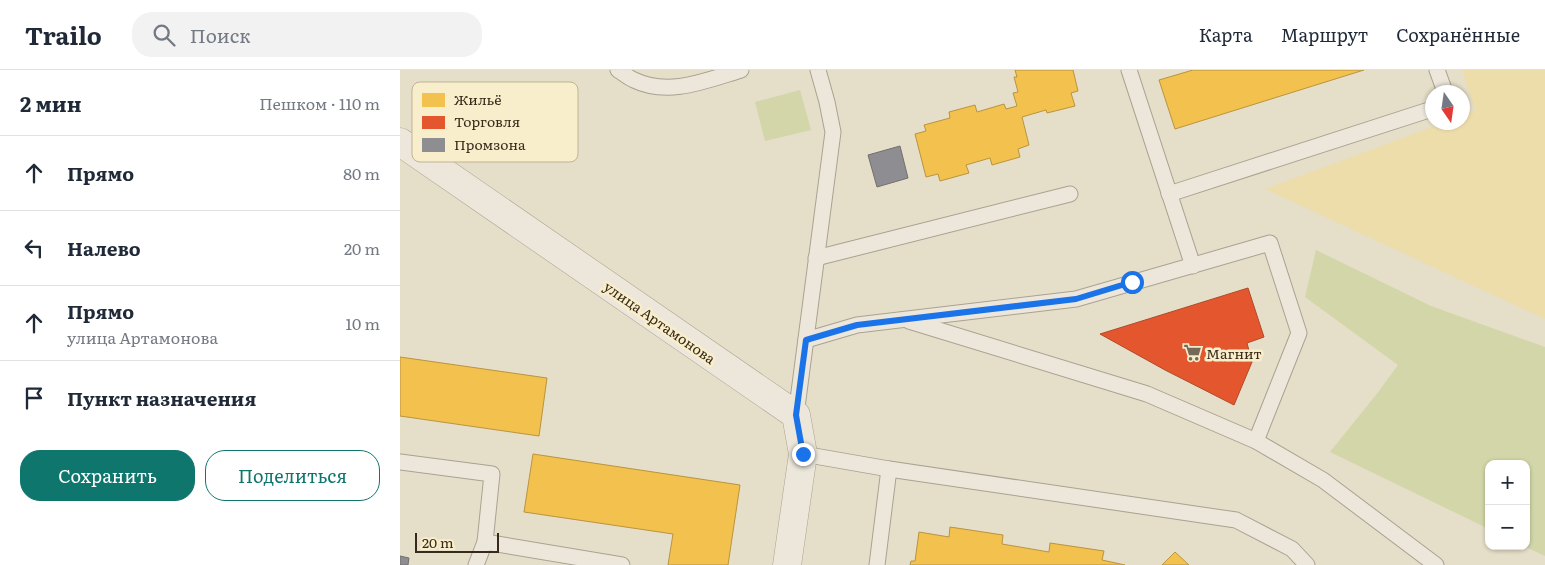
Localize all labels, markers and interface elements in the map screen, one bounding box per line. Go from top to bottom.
search box [132,12,482,57]
text: Trailo [25,17,102,52]
icon: search [150,21,178,49]
text: Поиск [190,21,250,49]
text: Карта [1199,21,1253,48]
text: Маршрут [1281,21,1368,48]
text: Сохранённые [1396,21,1520,48]
legend [412,82,578,162]
north arrow [1425,85,1470,130]
text: 2 мин [20,87,82,118]
text: Жильё [454,89,502,109]
text: Пешком · 110 m [259,91,380,115]
text: Торговля [454,111,520,131]
text: Промзона [454,134,526,154]
icon: ahead [20,159,48,187]
text: Прямо [67,159,134,187]
text: 80 m [343,161,380,185]
icon: left [20,234,48,262]
text: Налево [67,234,141,262]
text: 20 m [344,236,380,260]
route start [1121,271,1144,294]
street label: улица Артамонова [600,276,720,368]
text: Прямо [67,297,134,325]
icon: ahead [20,309,48,337]
text: 10 m [346,311,380,335]
text: улица Артамонова [67,325,218,349]
supermarket icon: Магнит [1182,343,1202,363]
place label: Магнит [1206,343,1262,363]
icon: arrive [20,384,48,412]
text: Пункт назначения [67,384,256,412]
route end [792,443,815,466]
button: Сохранить [20,450,195,501]
button: Поделиться [205,450,380,501]
map controls [1485,460,1530,550]
button: + [1485,460,1530,505]
button: − [1485,505,1530,550]
scale bar [415,530,499,553]
text: 20 m [422,532,454,552]

